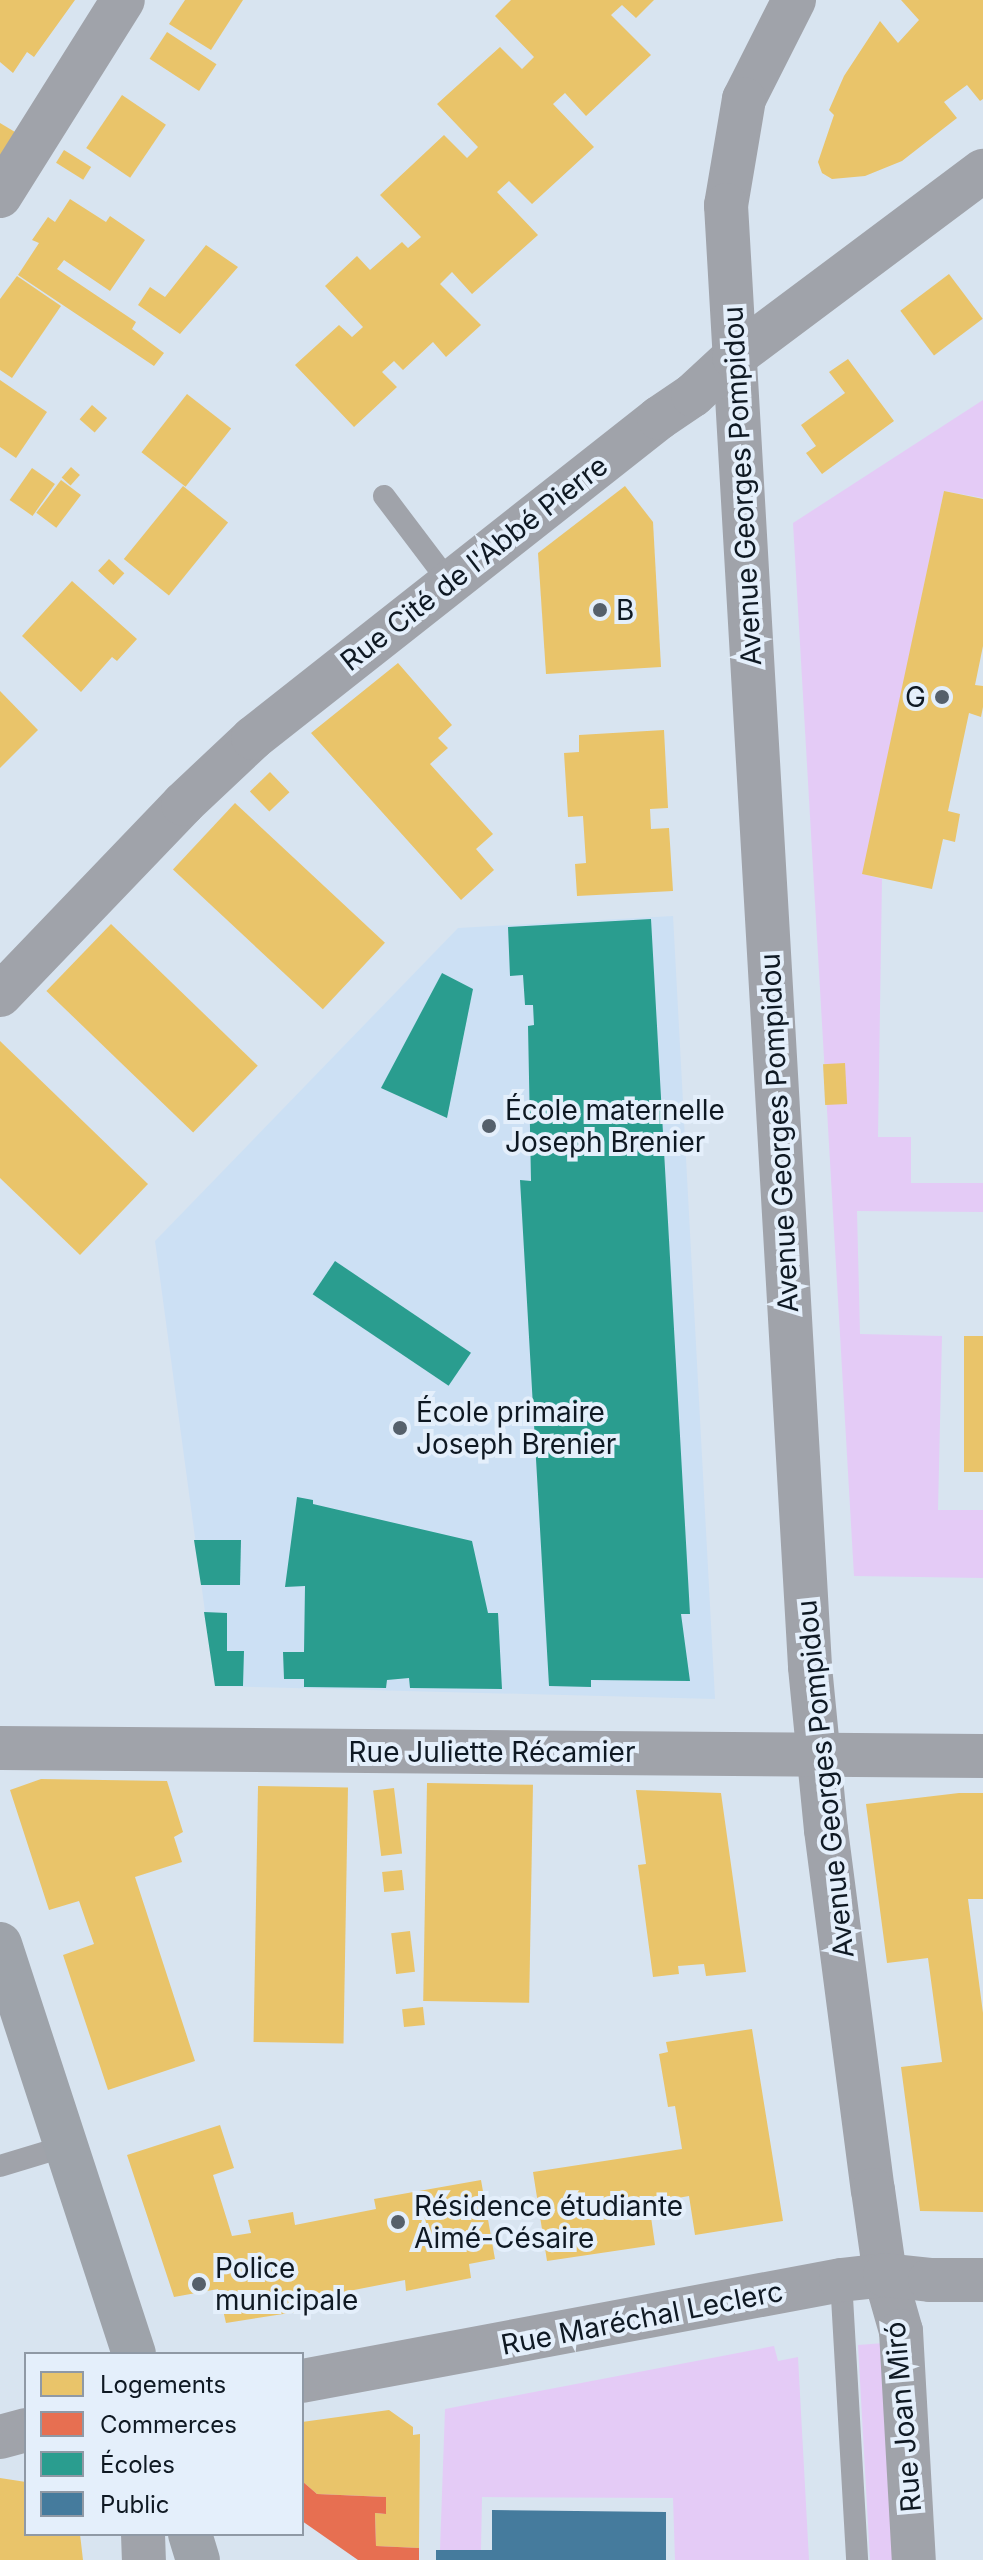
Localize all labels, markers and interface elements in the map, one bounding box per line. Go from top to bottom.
street label: Avenue Georges Pompidou [716,305,768,667]
street label: Rue Cité de l'Abbé Pierre [334,448,614,678]
place label: B [616,593,634,627]
marker: B [591,601,609,619]
place label: G [905,680,926,714]
marker: G [933,688,951,706]
street label: Avenue Georges Pompidou [753,952,805,1314]
place label: École maternelle Joseph Brenier [505,1093,725,1159]
marker: École maternelle Joseph Brenier [480,1117,498,1135]
place label: École primaire Joseph Brenier [416,1395,616,1461]
marker: École primaire Joseph Brenier [391,1419,409,1437]
street label: Avenue Georges Pompidou [789,1598,861,1960]
street label: Rue Juliette Récamier [349,1735,635,1769]
place label: Résidence étudiante Aimé-Césaire [414,2189,683,2255]
marker: Résidence étudiante Aimé-Césaire [389,2213,407,2231]
place label: Police municipale [215,2251,358,2317]
street label: Rue Maréchal Leclerc [498,2274,786,2362]
marker: Police municipale [190,2275,208,2293]
street label: Rue Joan Miró [878,2320,928,2514]
legend [24,2352,304,2536]
text: Logements [100,2370,226,2399]
text: Commerces [100,2410,237,2439]
text: Écoles [100,2450,175,2479]
text: Public [100,2490,170,2519]

